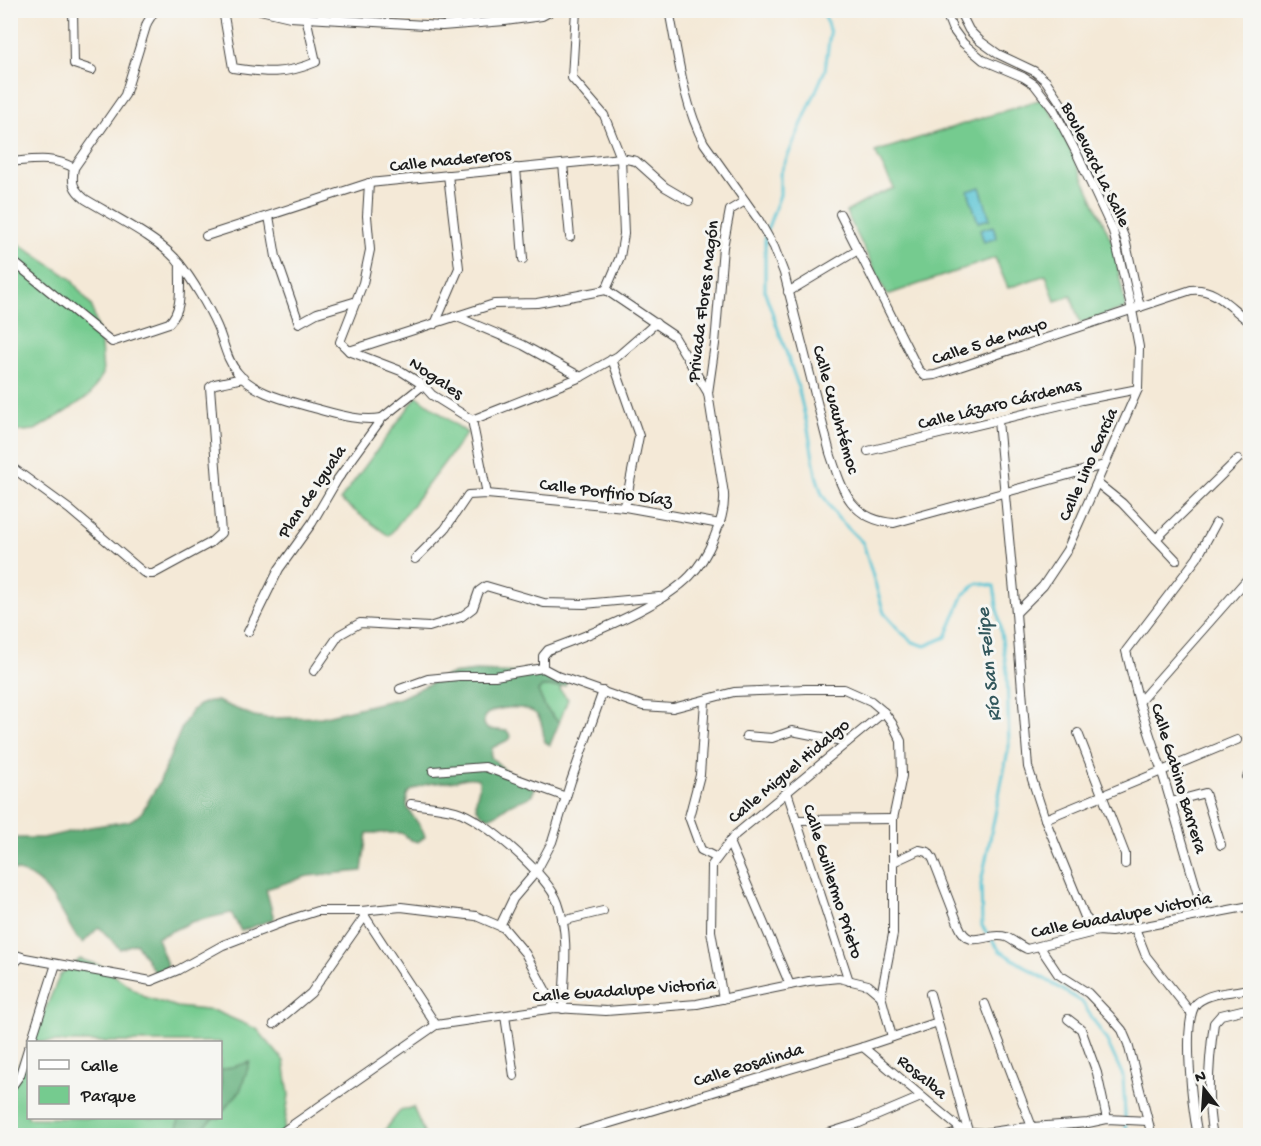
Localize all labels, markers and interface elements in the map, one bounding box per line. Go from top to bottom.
street label: Boulevard La Salle [1055,99,1134,231]
street label: Calle Madereros [389,145,513,178]
street label: Privada Flores Magón [684,219,725,384]
street label: Calle 5 de Mayo [930,314,1050,371]
street label: Calle Cuauhtémoc [806,343,863,477]
street label: Nogales [404,353,468,406]
street label: Calle Lázaro Cárdenas [916,375,1084,436]
street label: Calle Lino García [1055,404,1124,525]
street label: Plan de Iguala [274,441,352,544]
street label: Calle Porfirio Díaz [538,475,674,512]
water label: Río San Felipe [973,606,1008,723]
street label: Calle Gabino Barrera [1145,701,1211,857]
street label: Calle Miguel Hidalgo [725,715,855,829]
street label: Calle Guillermo Prieto [797,802,867,962]
street label: Calle Guadalupe Victoria [1029,888,1214,944]
street label: Calle Guadalupe Victoria [532,975,717,1008]
street label: Calle Rosalinda [691,1039,807,1093]
legend [27,1041,222,1119]
street label: Rosalba [892,1051,951,1106]
text: Calle [81,1057,119,1078]
north arrow [1174,1059,1234,1119]
text: N [1193,1067,1209,1089]
text: Parque [80,1087,137,1108]

